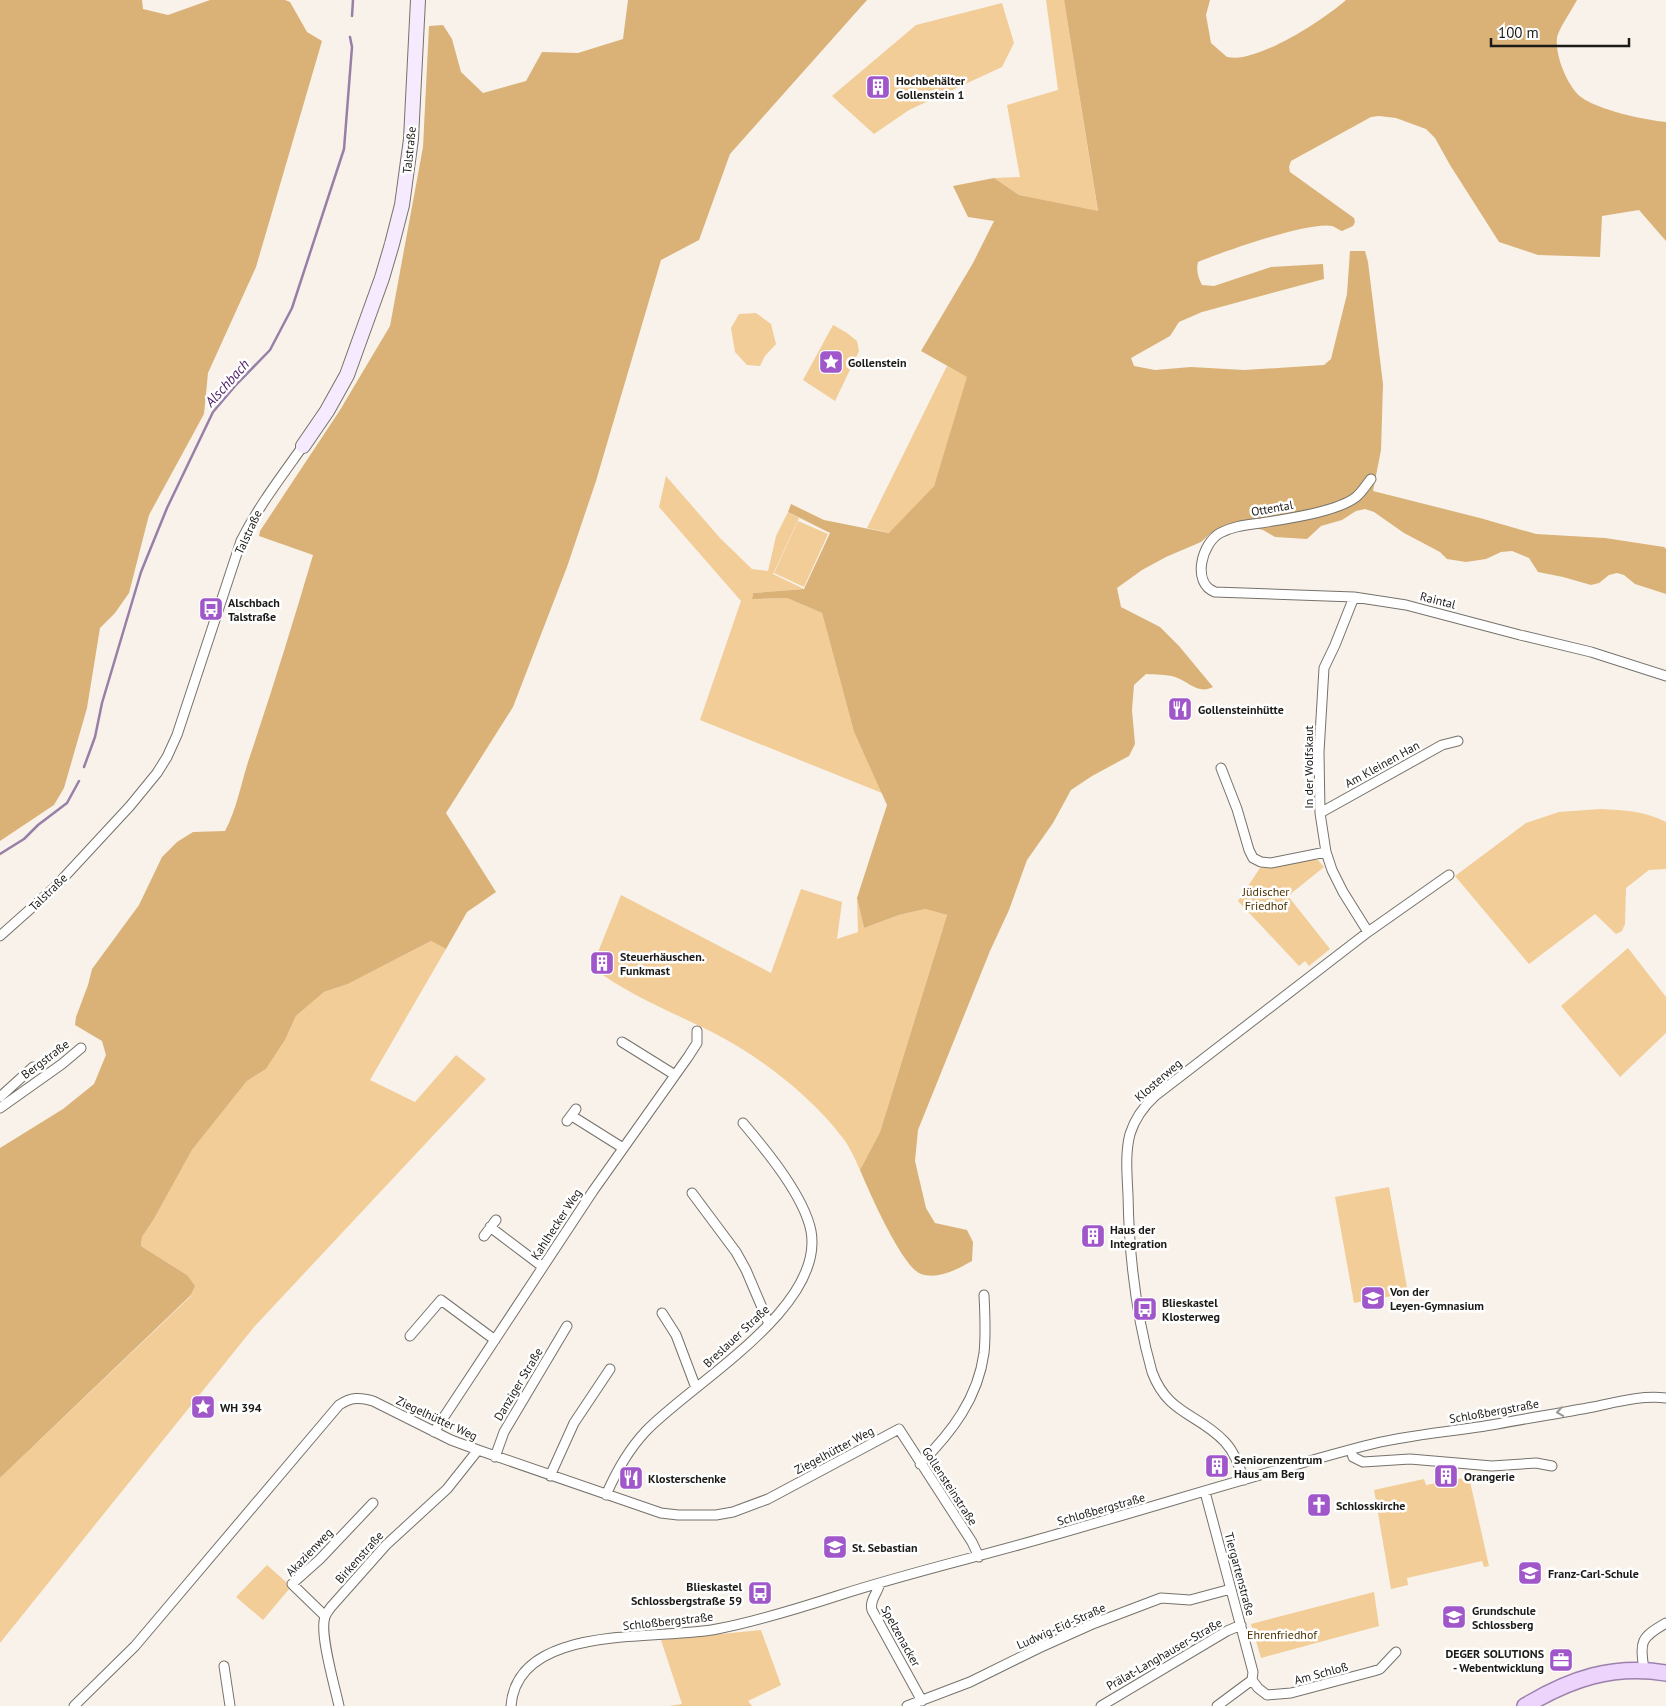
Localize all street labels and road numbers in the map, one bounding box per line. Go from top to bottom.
street label: Talstraße [399,126,419,174]
street label: Ottental [1250,497,1295,519]
street label: Talstraße [231,507,265,557]
street label: Raintal [1419,588,1458,612]
street label: In der Wolfskaut [1301,725,1316,809]
street label: Am Kleinen Han [1342,737,1422,791]
street label: Talstraße [26,870,70,914]
street label: Bergstraße [18,1036,72,1082]
street label: Klosterweg [1131,1055,1185,1105]
street label: Kahlhecker Weg [528,1186,584,1262]
street label: Breslauer Straße [700,1301,772,1371]
street label: Danziger Straße [490,1345,546,1423]
street label: Ziegelhütter Weg [394,1393,480,1443]
street label: Schloßbergstraße [1448,1396,1540,1426]
street label: Ziegelhütter Weg [792,1423,876,1477]
street label: Gollensteinstraße [919,1444,981,1528]
street label: Schloßbergstraße [1055,1489,1147,1529]
street label: Akazienweg [282,1525,336,1579]
street label: Birkenstraße [332,1528,386,1586]
street label: Tiergartenstraße [1222,1531,1258,1617]
street label: Ludwig-Eid-Straße [1014,1600,1108,1652]
street label: Spelzenacker [878,1603,924,1669]
street label: Schloßbergstraße [622,1609,714,1633]
street label: Prälat-Langhauser-Straße [1104,1615,1224,1693]
street label: Am Schloß [1292,1659,1350,1687]

